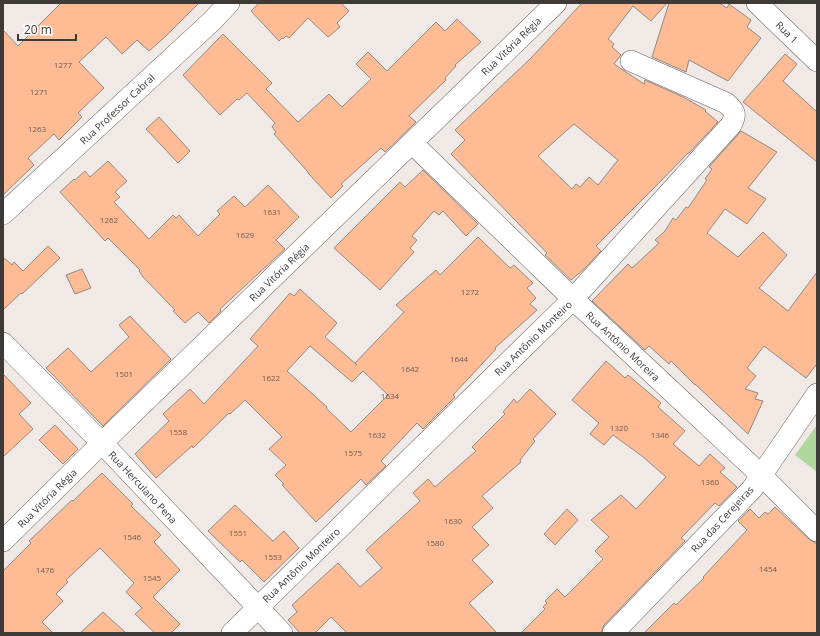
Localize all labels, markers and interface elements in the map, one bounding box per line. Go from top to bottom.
street label: Rua Vitória Régia [478,14,544,78]
scale bar [18,16,76,42]
street label: Rua 1 [773,18,801,46]
text: 20 m [24,21,52,38]
house number: 1277 [54,59,73,70]
street label: Rua Professor Cabral [76,70,158,148]
house number: 1271 [30,86,48,97]
house number: 1263 [28,123,47,134]
house number: 1631 [263,206,281,217]
house number: 1262 [100,214,119,225]
house number: 1629 [236,229,255,240]
street label: Rua Vitória Régia [246,240,312,304]
house number: 1272 [461,286,480,297]
street label: Rua Antônio Monteiro [491,297,575,379]
street label: Rua Antônio Moreira [583,308,663,384]
house number: 1644 [450,353,469,364]
house number: 1642 [401,363,420,374]
house number: 1501 [115,368,133,379]
house number: 1622 [262,372,281,383]
house number: 1634 [381,390,400,401]
house number: 1320 [610,422,629,433]
house number: 1558 [169,426,188,437]
house number: 1632 [368,429,387,440]
house number: 1346 [651,429,670,440]
house number: 1575 [344,447,363,458]
street label: Rua Herculano Pena [106,448,180,526]
street label: Rua Vitória Régia [14,465,80,531]
house number: 1360 [701,476,720,487]
street label: Rua das Cerejeiras [687,483,757,555]
house number: 1630 [444,515,463,526]
street label: Rua Antônio Monteiro [259,524,343,606]
house number: 1551 [229,527,247,538]
house number: 1546 [123,531,142,542]
house number: 1580 [426,537,445,548]
house number: 1553 [264,551,283,562]
house number: 1454 [759,563,778,574]
house number: 1476 [36,564,55,575]
house number: 1545 [143,572,162,583]

